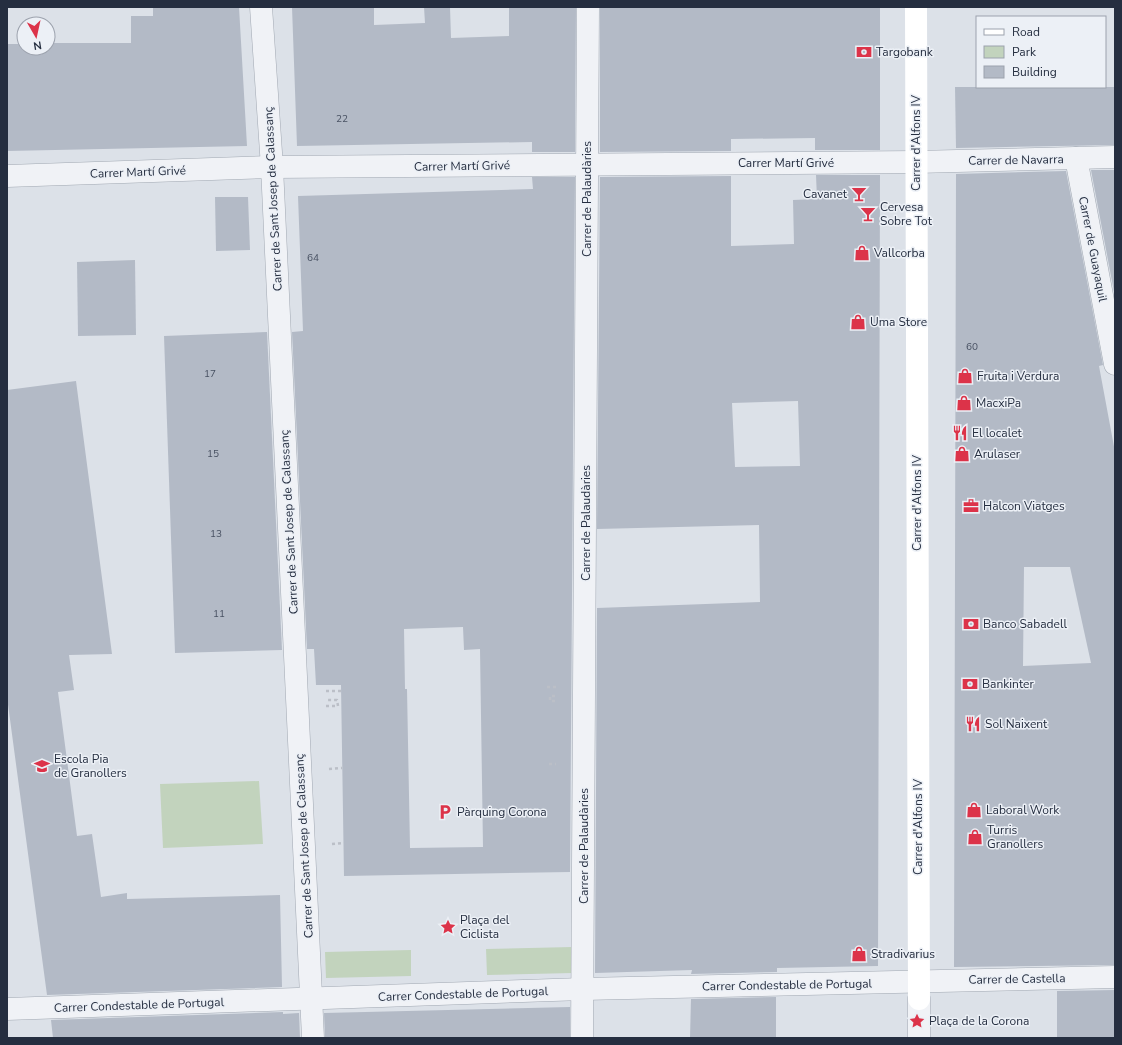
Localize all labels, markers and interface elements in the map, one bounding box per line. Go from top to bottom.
north arrow [16,16,56,56]
legend [976,16,1106,88]
text: Road [1012,24,1040,40]
text: N [32,37,43,53]
bank icon: Targobank [855,43,873,61]
place label: Targobank [876,44,934,60]
text: Park [1012,44,1037,60]
text: Building [1012,64,1057,80]
street label: Carrer d'Alfons IV [908,94,924,191]
street label: Carrer de Sant Josep de Calassanç [260,106,286,292]
house number: 22 [336,112,348,126]
street label: Carrer de Palaudàries [579,141,595,257]
street label: Carrer de Navarra [968,151,1064,169]
street label: Carrer Martí Grivé [738,155,834,171]
street label: Carrer Martí Grivé [414,157,510,175]
street label: Carrer Martí Grivé [90,162,186,182]
bar icon: Cavanet [850,185,868,203]
place label: Cavanet [803,186,848,202]
street label: Carrer de Guayaquil [1075,195,1111,304]
place label: Cervesa Sobre Tot [880,199,933,229]
bar icon: Cervesa Sobre Tot [859,205,877,223]
shop icon: Vallcorba [853,244,871,262]
place label: Vallcorba [873,245,925,261]
house number: 64 [307,251,319,265]
shop icon: Uma Store [849,313,867,331]
place label: Uma Store [870,314,927,330]
house number: 60 [966,340,978,354]
house number: 17 [204,367,216,381]
shop icon: Fruita i Verdura [956,367,974,385]
place label: Fruita i Verdura [977,368,1059,384]
shop icon: MacxiPa [955,394,973,412]
place label: MacxiPa [976,395,1021,411]
restaurant icon: El localet [951,424,969,442]
place label: El localet [972,425,1023,441]
street label: Carrer de Sant Josep de Calassanç [276,429,302,615]
shop icon: Arulaser [953,445,971,463]
place label: Arulaser [974,446,1021,462]
house number: 15 [207,447,219,461]
street label: Carrer d'Alfons IV [909,454,925,551]
street label: Carrer de Palaudàries [578,465,594,581]
office icon: Halcon Viatges [962,497,980,515]
place label: Halcon Viatges [983,498,1065,514]
house number: 13 [210,527,222,541]
house number: 11 [213,607,225,621]
bank icon: Banco Sabadell [962,615,980,633]
place label: Banco Sabadell [983,616,1068,632]
bank icon: Bankinter [961,675,979,693]
place label: Bankinter [982,676,1034,692]
restaurant icon: Sol Naixent [964,715,982,733]
place label: Sol Naixent [985,716,1048,732]
place label: Escola Pia de Granollers [54,751,127,781]
street label: Carrer de Sant Josep de Calassanç [291,753,317,939]
school or university icon: Escola Pia de Granollers [33,757,51,775]
street label: Carrer d'Alfons IV [910,778,926,875]
street label: Carrer de Palaudàries [576,788,592,904]
shop icon: Laboral Work [965,801,983,819]
place label: Laboral Work [986,802,1060,818]
parking icon: Pàrquing Corona [436,803,454,821]
place label: Pàrquing Corona [457,804,547,820]
place label: Turris Granollers [987,822,1043,852]
shop icon: Turris Granollers [966,828,984,846]
place label: Plaça del Ciclista [460,912,510,942]
place icon: Plaça del Ciclista [439,918,457,936]
shop icon: Stradivarius [850,945,868,963]
place label: Stradivarius [871,946,935,962]
street label: Carrer de Castella [968,970,1066,988]
street label: Carrer Condestable de Portugal [702,976,873,994]
street label: Carrer Condestable de Portugal [378,983,549,1005]
street label: Carrer Condestable de Portugal [54,994,225,1016]
place icon: Plaça de la Corona [908,1012,926,1030]
place label: Plaça de la Corona [929,1013,1029,1029]

